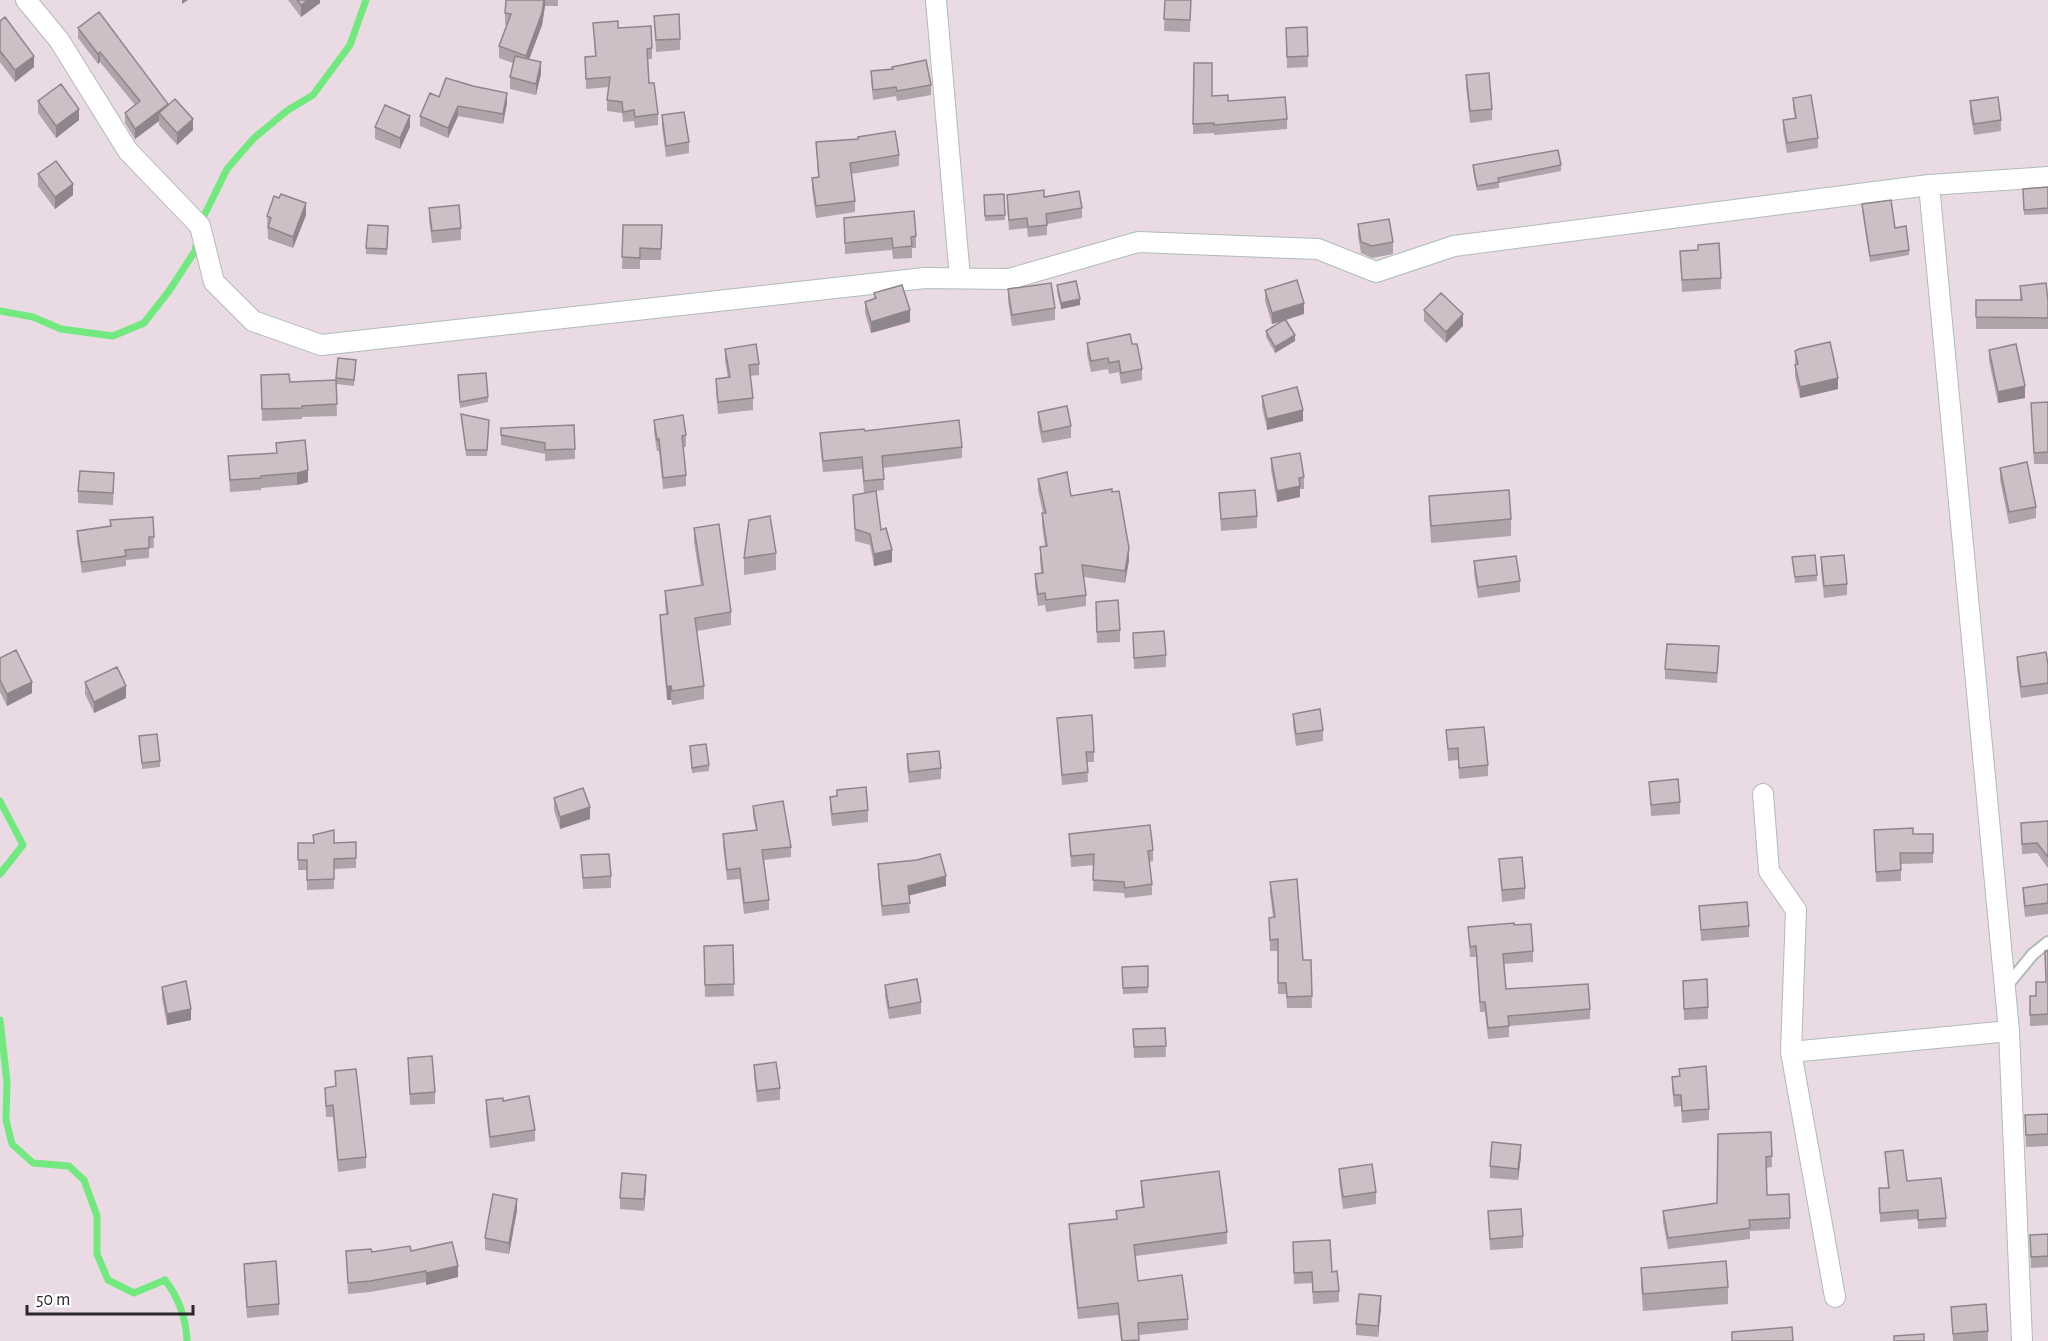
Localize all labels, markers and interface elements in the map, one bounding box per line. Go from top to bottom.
scale bar [27,1278,194,1316]
text: 50 m [36,1291,70,1309]

